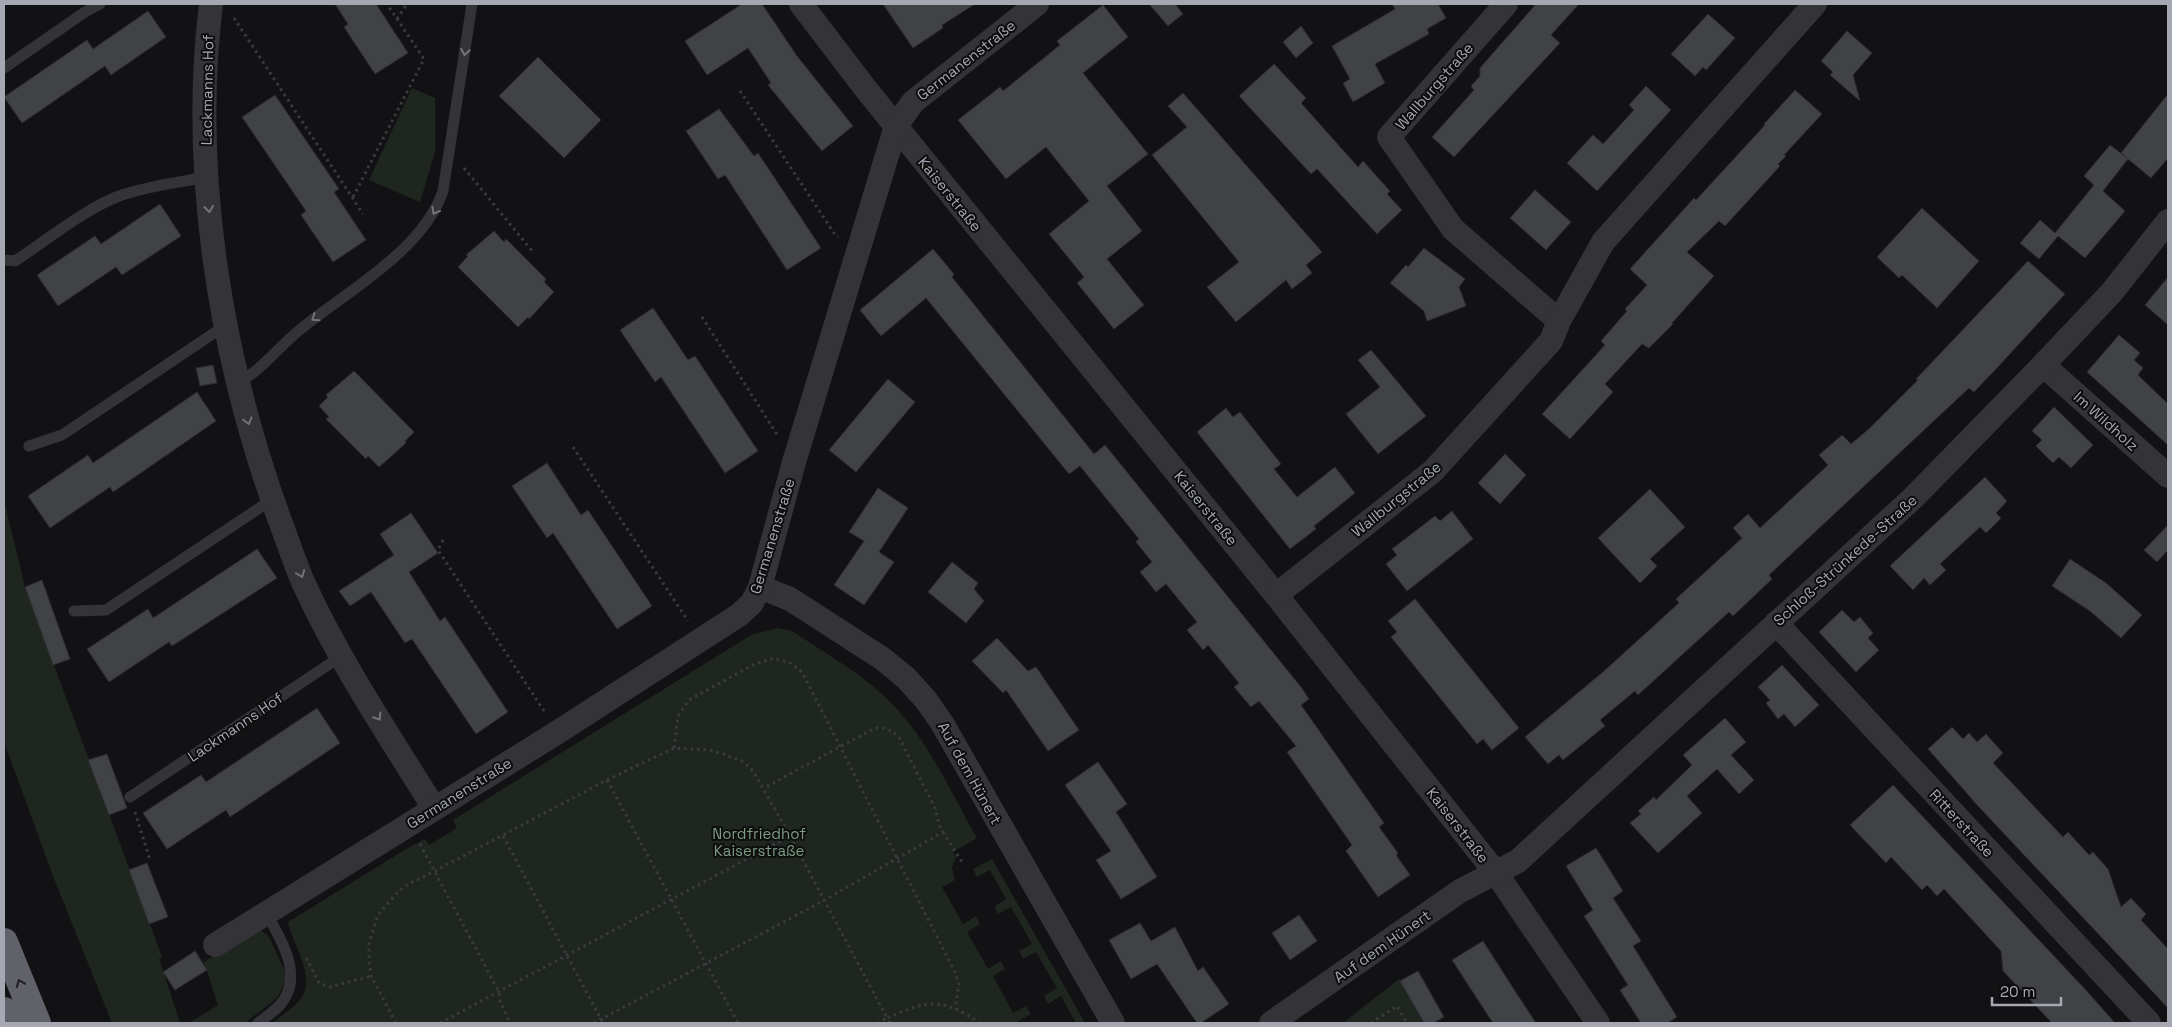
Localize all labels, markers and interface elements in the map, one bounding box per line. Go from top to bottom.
street label: Germanenstraße [913,15,1019,104]
street label: Lackmanns Hof [197,34,217,146]
street label: Wallburgstraße [1391,38,1477,134]
one-way arrow [460,48,470,56]
street label: Kaiserstraße [914,153,986,235]
one-way arrow [204,205,214,214]
one-way arrow [431,206,441,215]
one-way arrow [311,312,320,321]
street label: Im Wildholz [2070,387,2142,455]
one-way arrow [243,416,253,424]
street label: Wallburgstraße [1347,457,1445,541]
street label: Kaiserstraße [1170,467,1242,549]
street label: Germanenstraße [745,476,799,596]
street label: Schloß-Strünkede-Straße [1769,490,1921,630]
one-way arrow [295,570,305,578]
street label: Lackmanns Hof [184,688,287,766]
one-way arrow [371,712,381,721]
street label: Auf dem Hünert [934,719,1006,828]
street label: Germanenstraße [403,753,515,833]
street label: Kaiserstraße [1423,783,1493,867]
street label: Ritterstraße [1926,785,1998,861]
park label: Nordfriedhof Kaiserstraße [712,824,806,860]
street label: Auf dem Hünert [1330,905,1434,986]
scale bar [1992,974,2061,1006]
one-way arrow [16,979,26,988]
text: 20 m [2000,982,2035,1001]

